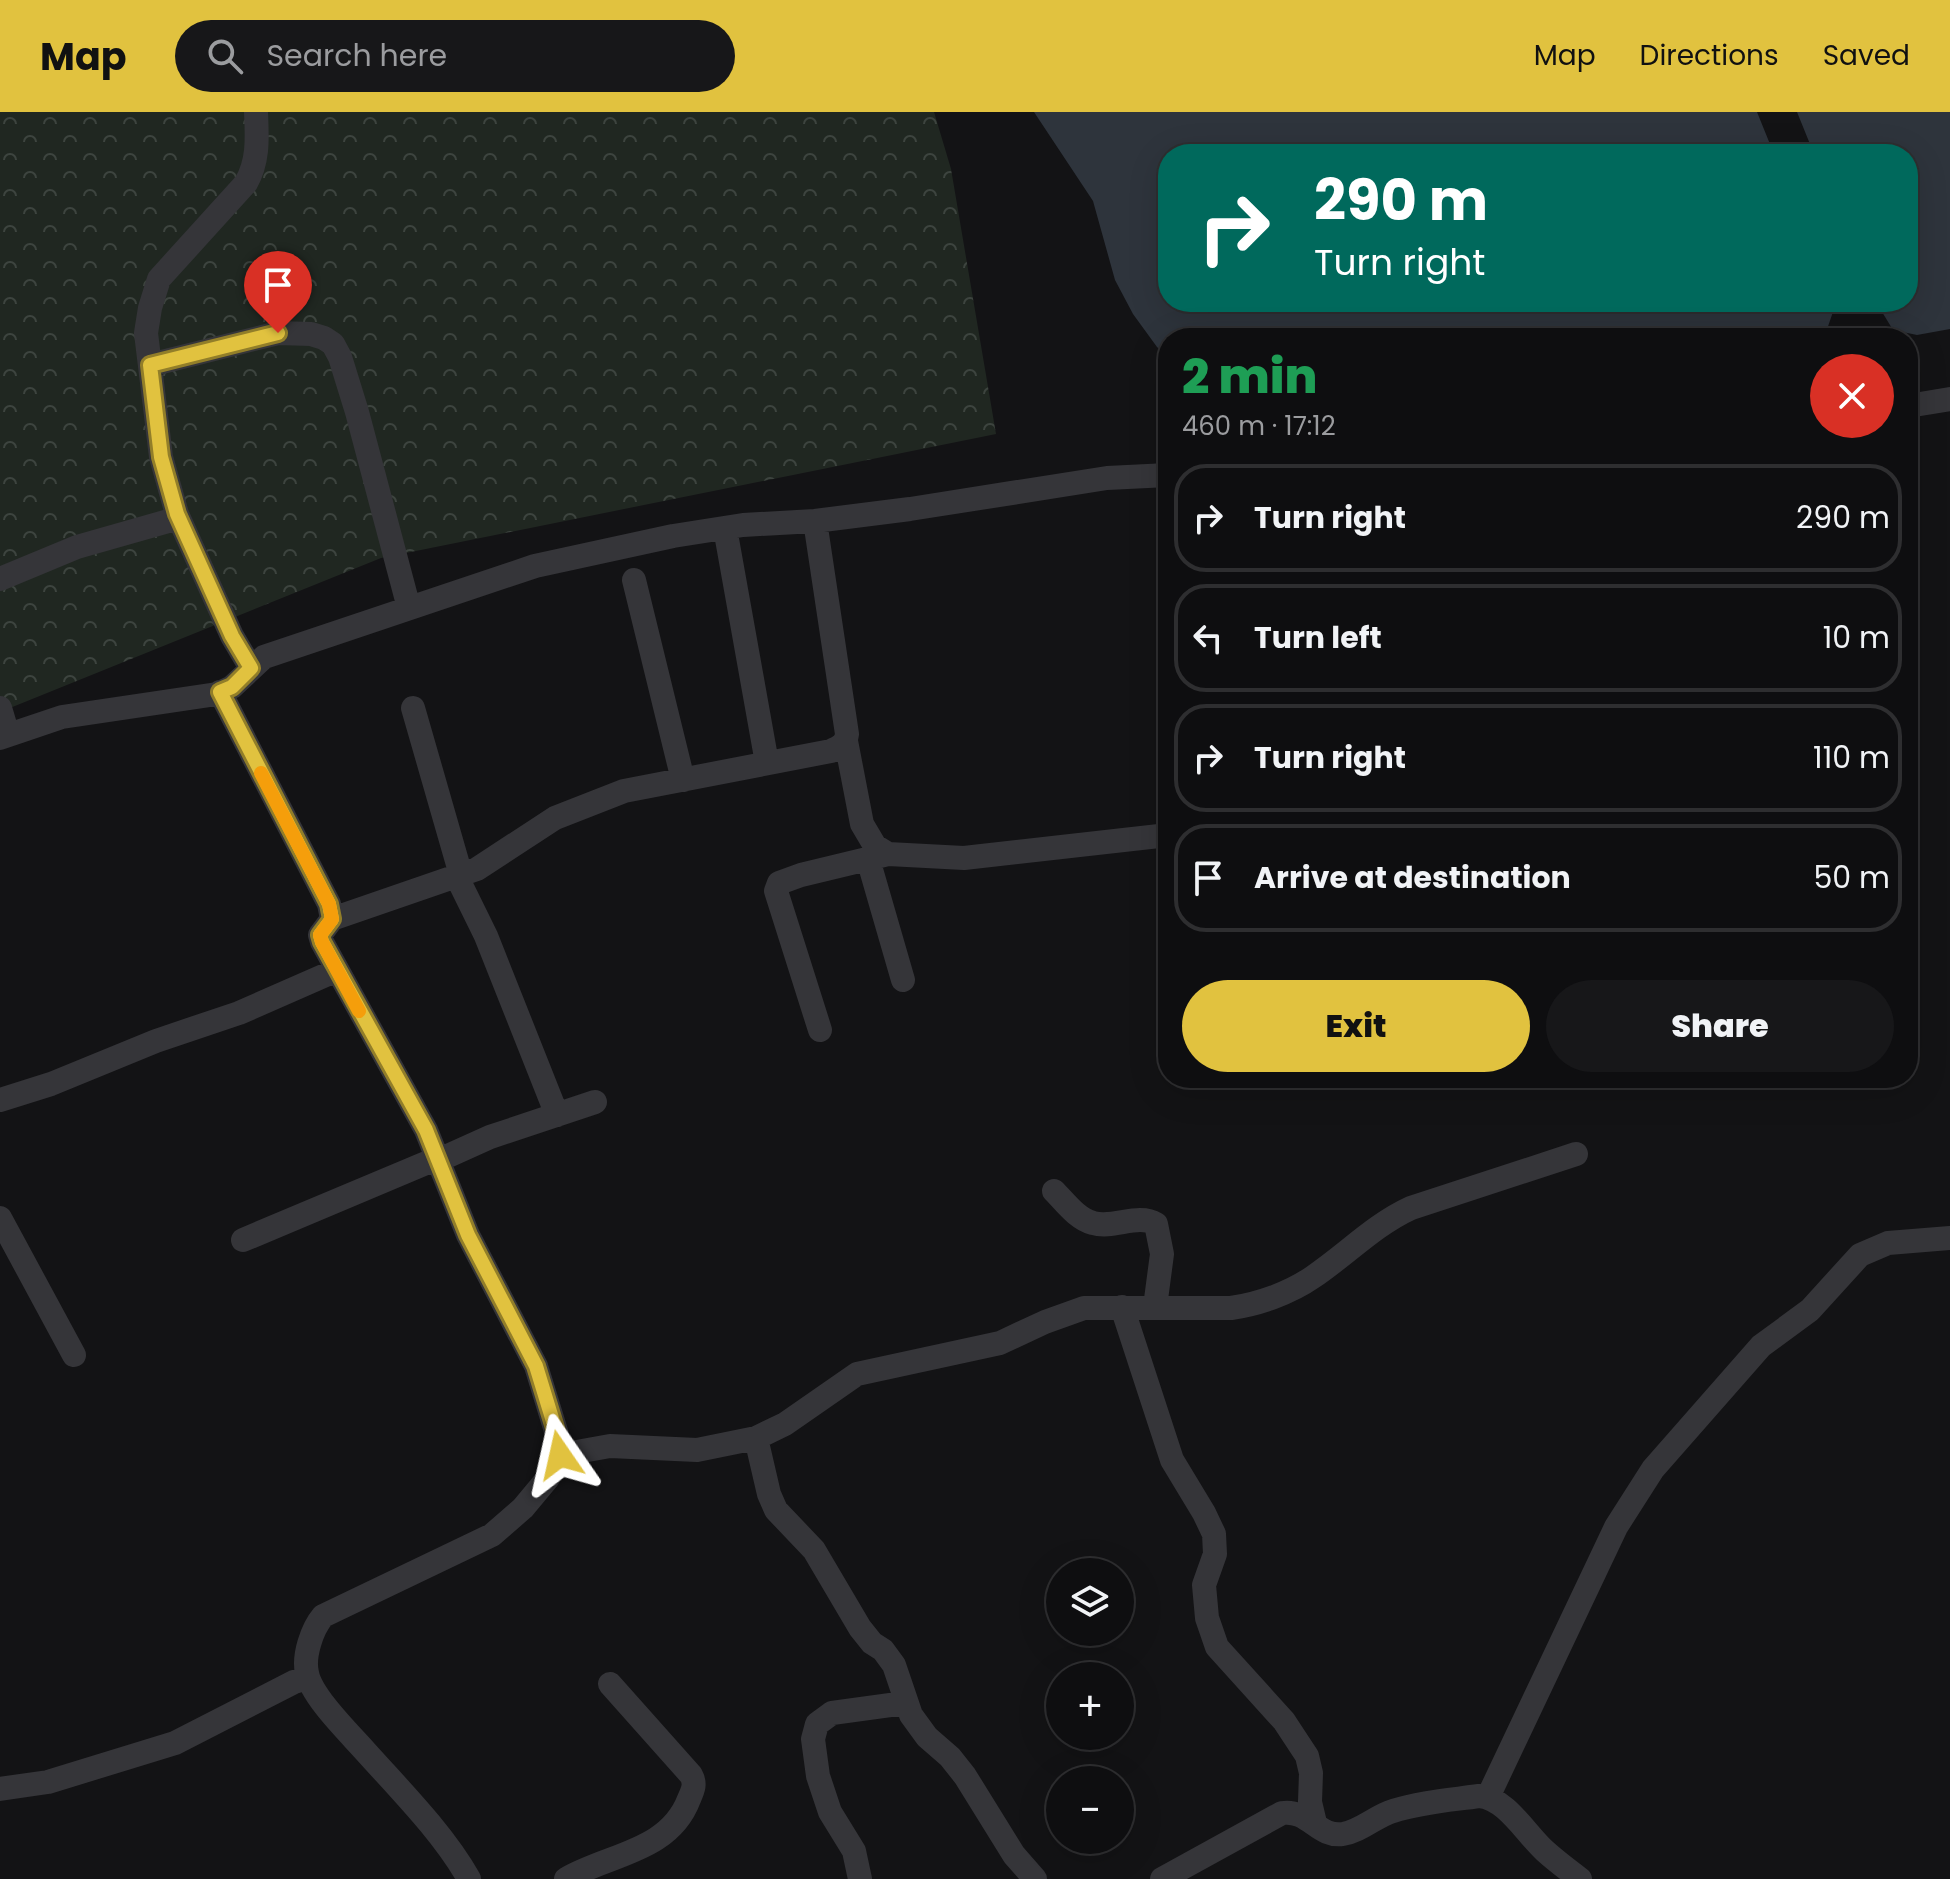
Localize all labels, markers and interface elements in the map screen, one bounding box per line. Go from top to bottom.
search box [175,20,735,92]
text: Map [40,30,127,83]
icon: search [203,34,247,78]
text: Search here [267,34,447,77]
text: Map [1534,36,1596,75]
text: Directions [1640,36,1779,75]
text: Saved [1823,36,1910,75]
text: 290 m [1314,161,1488,240]
icon: right [1182,176,1286,280]
text: Turn right [1314,237,1485,288]
pin [244,251,312,333]
icon: arrive [256,263,300,307]
text: 2 min [1182,343,1317,410]
button: close [1810,354,1894,438]
text: 460 m · 17:12 [1182,408,1336,444]
icon: right [1186,496,1230,540]
text: Turn right [1254,496,1406,539]
text: 290 m [1796,496,1890,539]
icon: left [1186,616,1230,660]
text: Turn left [1254,616,1382,659]
text: 10 m [1823,616,1890,659]
icon: right [1186,736,1230,780]
text: Turn right [1254,736,1406,779]
text: 110 m [1813,736,1890,779]
icon: arrive [1186,856,1230,900]
text: Arrive at destination [1254,856,1571,899]
text: 50 m [1813,856,1890,899]
button: Exit [1182,980,1530,1072]
button: Share [1546,980,1894,1072]
position arrow [518,1413,602,1497]
map controls [1046,1558,1134,1854]
button: layers [1046,1558,1134,1646]
button: + [1046,1662,1134,1750]
button: − [1046,1766,1134,1854]

